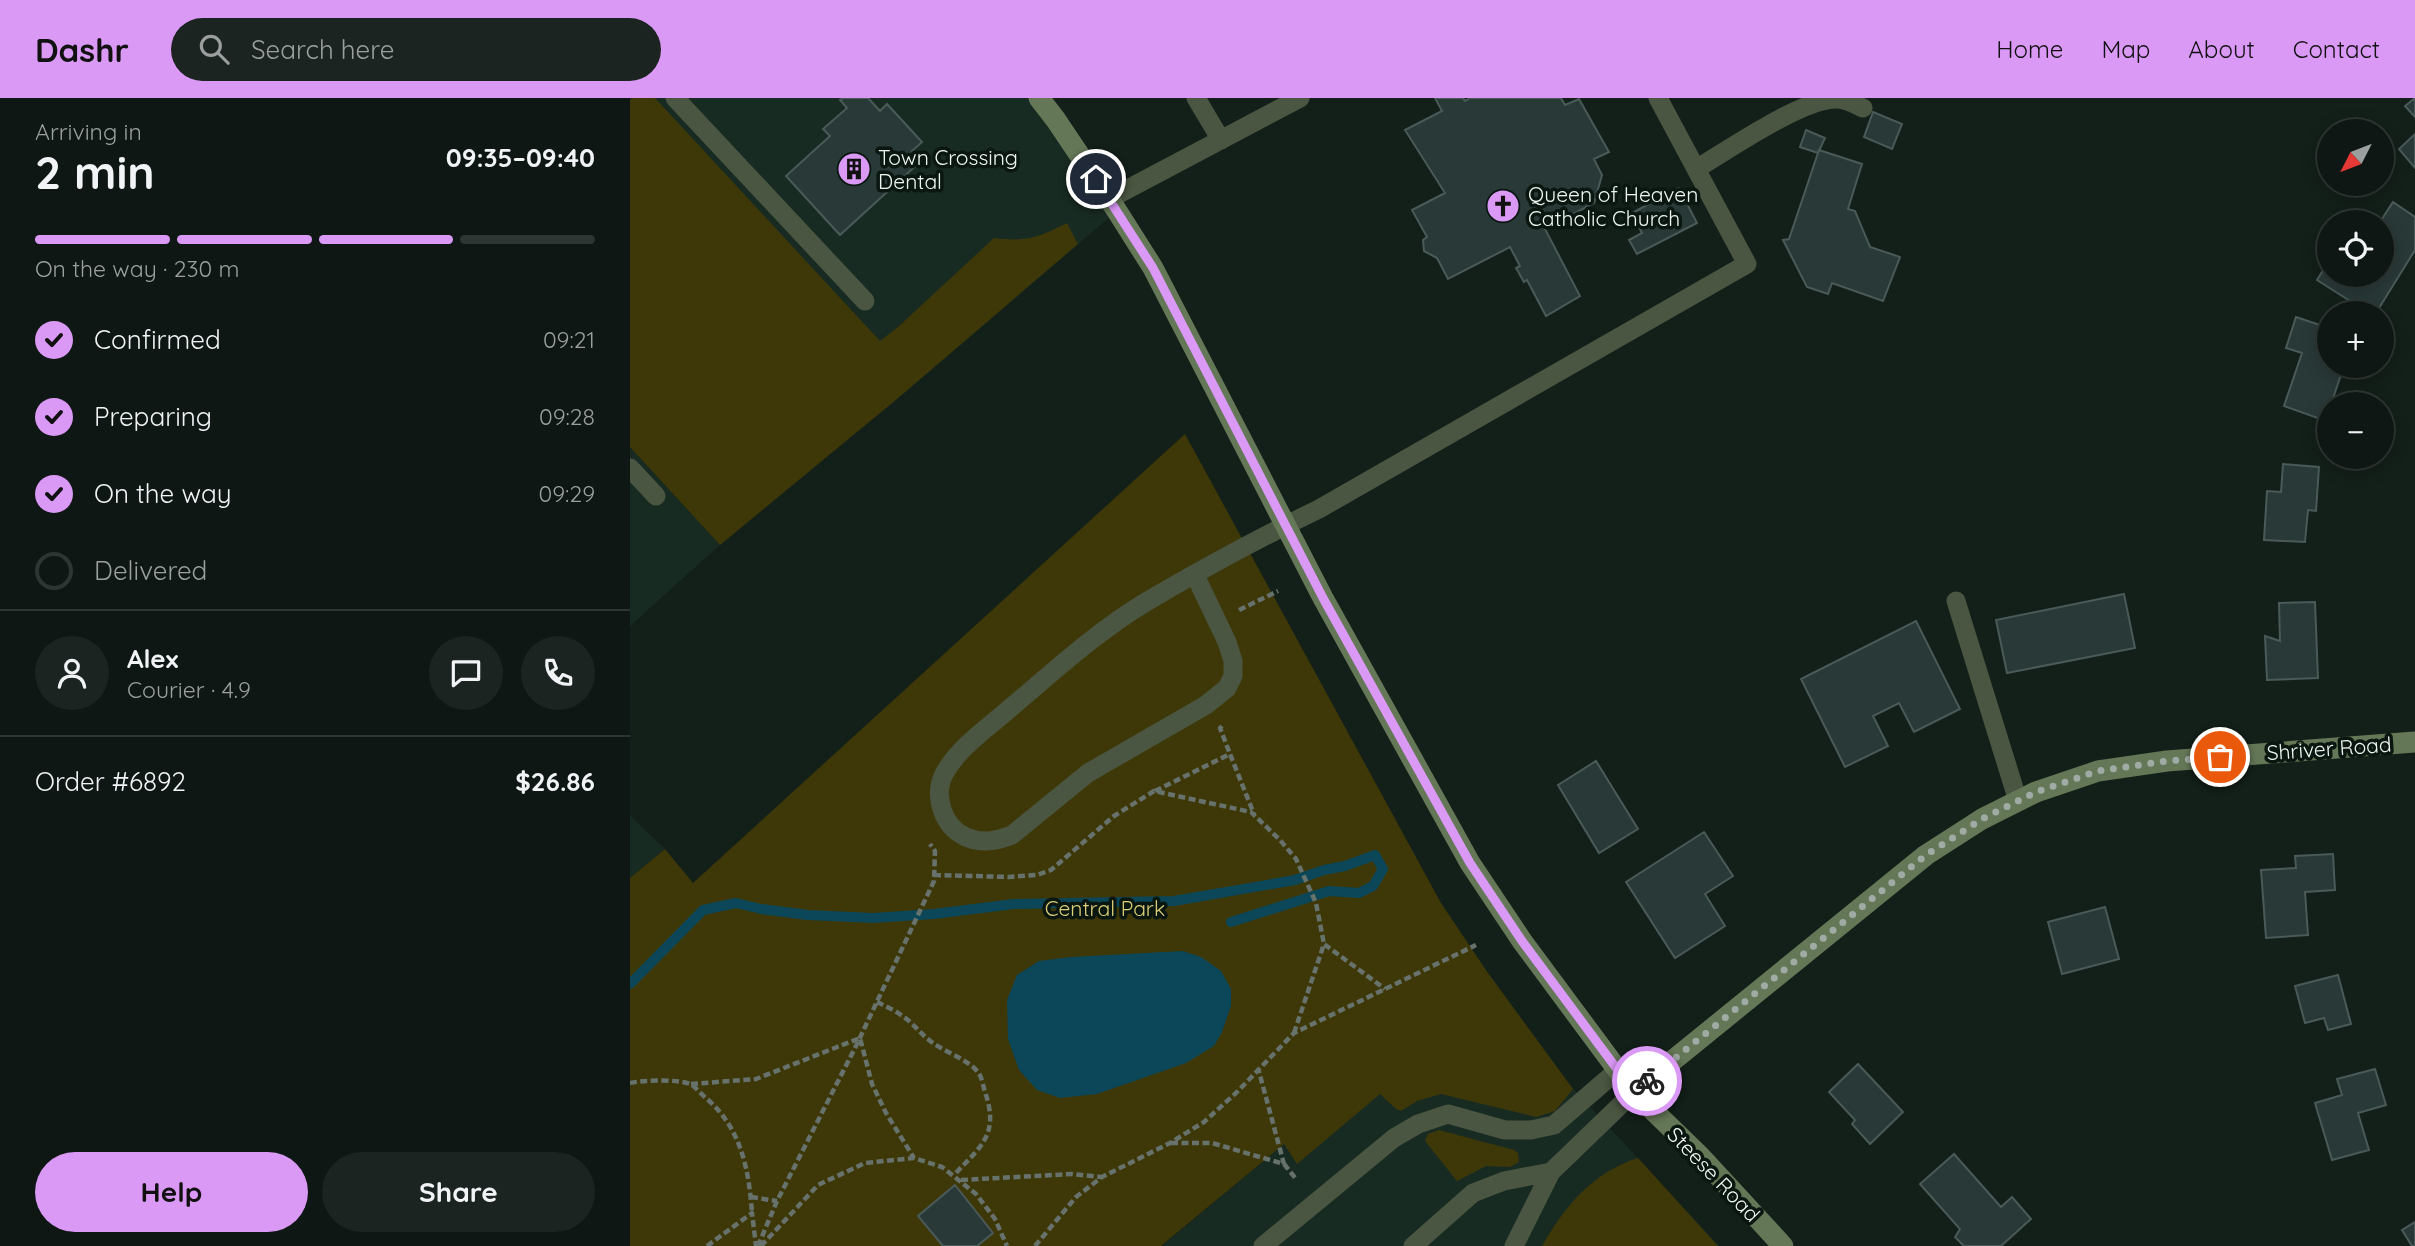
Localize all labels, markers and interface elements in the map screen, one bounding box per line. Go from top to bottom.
search box [171,18,661,81]
text: Dashr [35,29,129,70]
icon: search [195,30,233,68]
text: Search here [251,33,394,66]
text: Home [1996,34,2063,64]
text: Map [2101,34,2150,64]
text: About [2188,34,2255,64]
text: Contact [2293,34,2380,64]
text: Arriving in [35,117,142,146]
north arrow [2317,119,2394,196]
map controls [2317,119,2394,469]
text: 09:35–09:40 [446,141,595,174]
text: 2 min [35,143,155,201]
place label: Town Crossing Dental [878,144,1018,194]
pin [1066,149,1126,209]
building icon: Town Crossing Dental [835,150,873,188]
icon: home [1077,160,1115,198]
place label: Queen of Heaven Catholic Church [1528,181,1698,231]
church icon: Queen of Heaven Catholic Church [1484,187,1522,225]
button: locate [2317,210,2394,287]
text: On the way · 230 m [35,254,240,283]
button: + [2317,301,2394,378]
icon: check [35,321,73,359]
text: Confirmed [94,323,221,356]
text: 09:21 [543,325,595,354]
button: − [2317,392,2394,469]
icon: check [35,398,73,436]
text: Preparing [94,400,212,433]
text: 09:28 [539,402,595,431]
icon: check [35,475,73,513]
text: On the way [94,477,232,510]
text: 09:29 [539,479,595,508]
text: Delivered [94,554,207,587]
button: person [35,636,109,710]
button: chat [429,636,503,710]
button: phone [521,636,595,710]
text: Alex [127,642,178,675]
text: Courier · 4.9 [127,675,251,704]
pin [2190,727,2250,787]
street label: Shriver Road [2266,731,2392,765]
icon: bag [2201,738,2239,776]
text: Order #6892 [35,765,186,798]
text: $26.86 [515,765,595,798]
park label: Central Park [1045,895,1165,921]
courier [1612,1046,1682,1116]
icon: bike [1628,1062,1666,1100]
street label: Steese Road [1662,1121,1766,1227]
button: Help [35,1152,308,1232]
button: Share [322,1152,595,1232]

